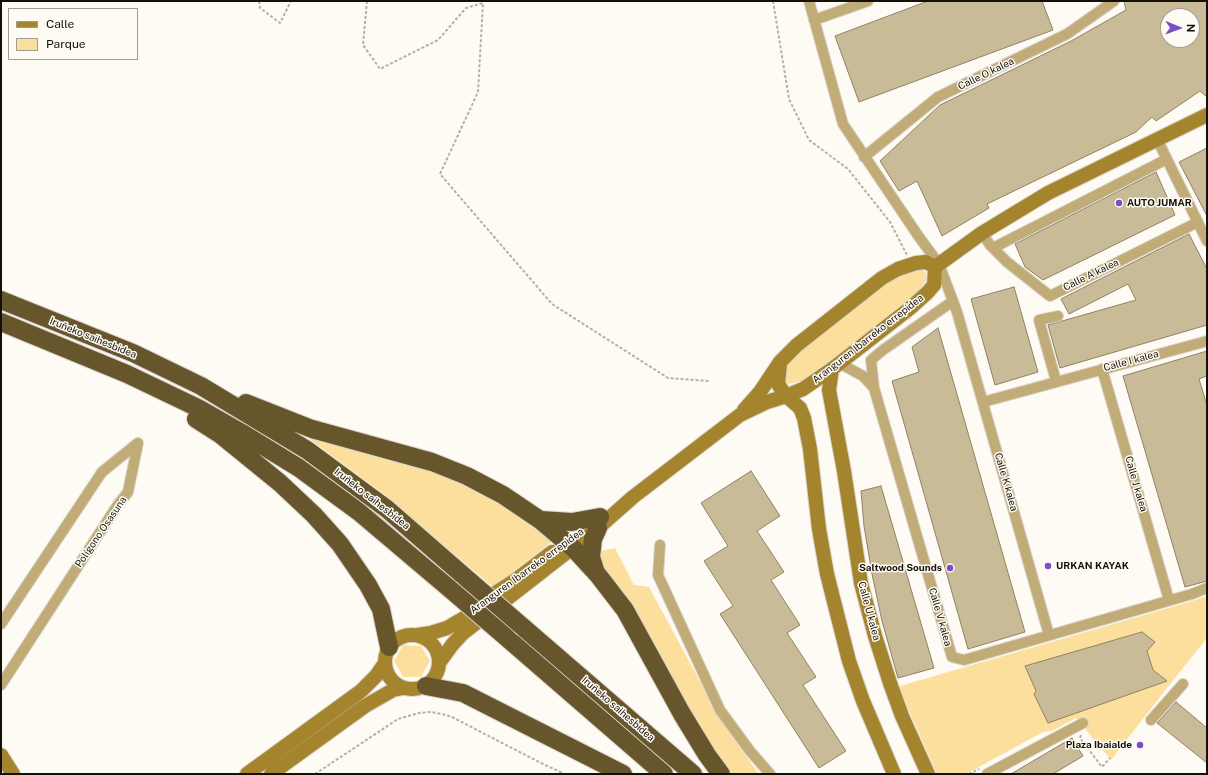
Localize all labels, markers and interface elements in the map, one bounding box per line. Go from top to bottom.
legend [8,8,138,60]
north arrow [1160,8,1200,48]
text: Calle [46,17,74,31]
text: N [1185,24,1197,33]
text: Parque [46,37,86,51]
street label: Calle O kalea [956,55,1016,93]
place label: AUTO JUMAR [1127,197,1192,209]
marker: AUTO JUMAR [1114,198,1124,208]
street label: Calle A kalea [1061,256,1121,294]
street label: Aranguren Ibarreko errepidea [810,292,926,386]
street label: Iruñeko saihesbidea [48,315,138,361]
street label: Calle I kalea [1102,348,1160,374]
street label: Calle K kalea [992,451,1020,513]
street label: Calle J kalea [1122,455,1150,513]
street label: Iruñeko saihesbidea [332,466,412,532]
street label: Polígono Osasuna [73,494,129,570]
street label: Aranguren Ibarreko errepidea [468,526,586,616]
place label: URKAN KAYAK [1056,560,1129,572]
marker: URKAN KAYAK [1043,561,1053,571]
place label: Saltwood Sounds [859,562,942,574]
marker: Saltwood Sounds [945,563,955,573]
street label: Calle U kalea [855,580,883,642]
street label: Calle V kalea [926,586,954,648]
street label: Iruñeko saihesbidea [579,674,657,744]
place label: Plaza Ibaialde [1066,739,1132,751]
marker: Plaza Ibaialde [1135,740,1145,750]

